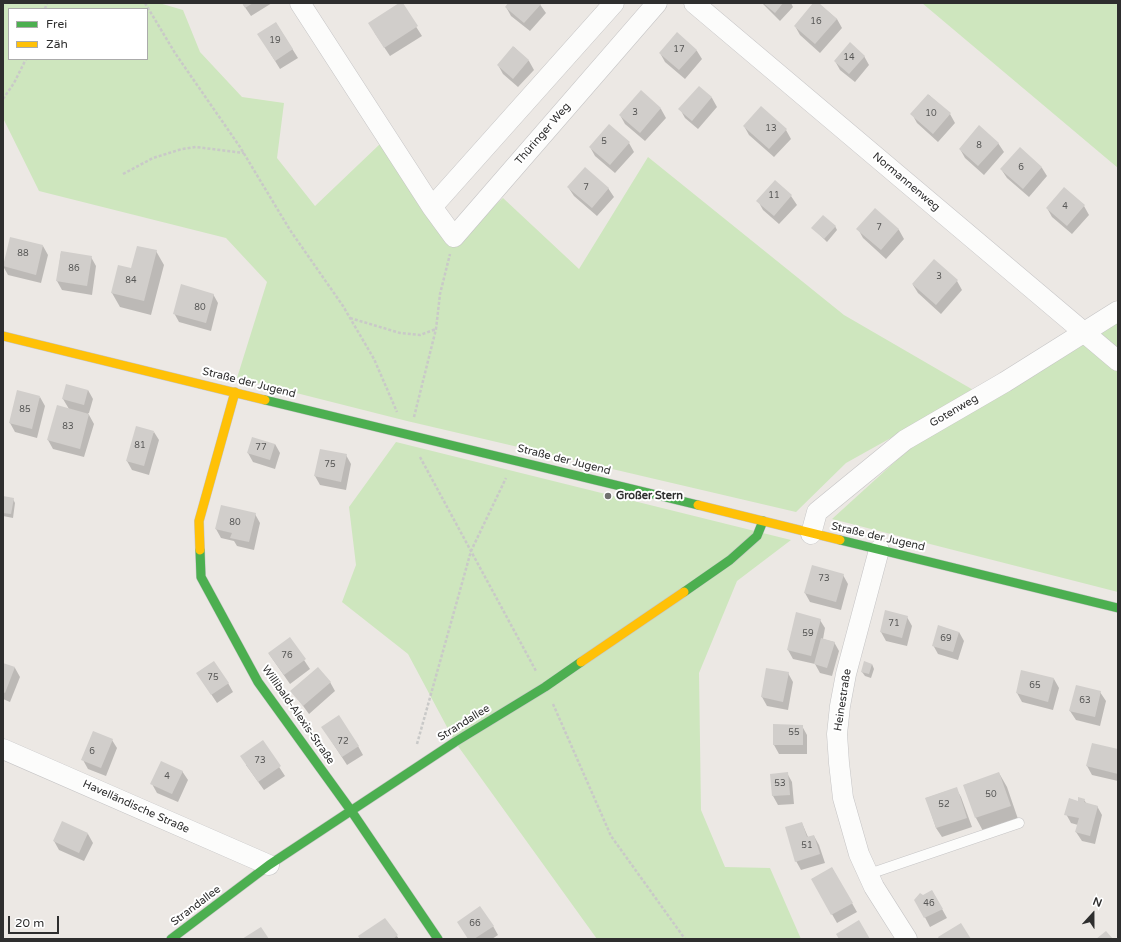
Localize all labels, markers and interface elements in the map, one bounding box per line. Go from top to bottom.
legend [8,8,148,60]
text: Frei [46,17,67,31]
house number: 16 [810,17,822,27]
house number: 19 [269,36,281,46]
text: Zäh [46,37,68,51]
house number: 17 [673,45,685,55]
house number: 14 [843,53,855,63]
street label: Thüringer Weg [513,100,573,168]
house number: 3 [632,108,638,118]
house number: 10 [925,109,937,119]
house number: 13 [765,124,777,134]
house number: 5 [601,137,607,147]
house number: 8 [976,141,982,151]
street label: Normannenweg [870,150,942,214]
house number: 6 [1018,163,1024,173]
house number: 7 [583,183,589,193]
house number: 11 [768,191,780,201]
house number: 4 [1062,202,1068,212]
house number: 7 [876,223,882,233]
house number: 88 [17,249,29,259]
house number: 86 [68,264,80,274]
house number: 3 [936,272,942,282]
house number: 84 [125,276,137,286]
house number: 80 [194,303,206,313]
street label: Straße der Jugend [201,365,297,401]
street label: Gotenweg [927,392,981,430]
house number: 85 [19,405,31,415]
house number: 83 [62,422,74,432]
house number: 81 [134,441,146,451]
street label: Straße der Jugend [516,442,612,478]
house number: 77 [255,443,267,453]
house number: 75 [324,460,336,470]
place label: Großer Stern [616,489,683,503]
marker: Großer Stern [603,491,613,501]
house number: 80 [229,518,241,528]
street label: Straße der Jugend [830,520,926,554]
house number: 73 [818,574,830,584]
house number: 71 [888,619,900,629]
house number: 59 [802,629,814,639]
house number: 69 [940,634,952,644]
house number: 76 [281,651,293,661]
street label: Willibald-Alexis-Straße [259,663,337,767]
street label: Heinestraße [832,668,854,732]
house number: 75 [207,673,219,683]
house number: 65 [1029,681,1041,691]
house number: 63 [1079,696,1091,706]
street label: Strandallee [436,702,492,744]
house number: 55 [788,728,800,738]
house number: 72 [337,737,349,747]
house number: 6 [89,747,95,757]
house number: 73 [254,756,266,766]
house number: 4 [164,772,170,782]
street label: Havelländische Straße [81,778,191,836]
house number: 53 [774,779,786,789]
house number: 50 [985,790,997,800]
house number: 52 [938,800,950,810]
house number: 51 [801,841,813,851]
street label: Strandallee [169,883,223,929]
north arrow [1073,894,1113,934]
text: N [1091,895,1104,910]
house number: 46 [923,899,935,909]
scale bar [10,908,61,934]
text: 20 m [15,916,44,930]
house number: 66 [469,919,481,929]

